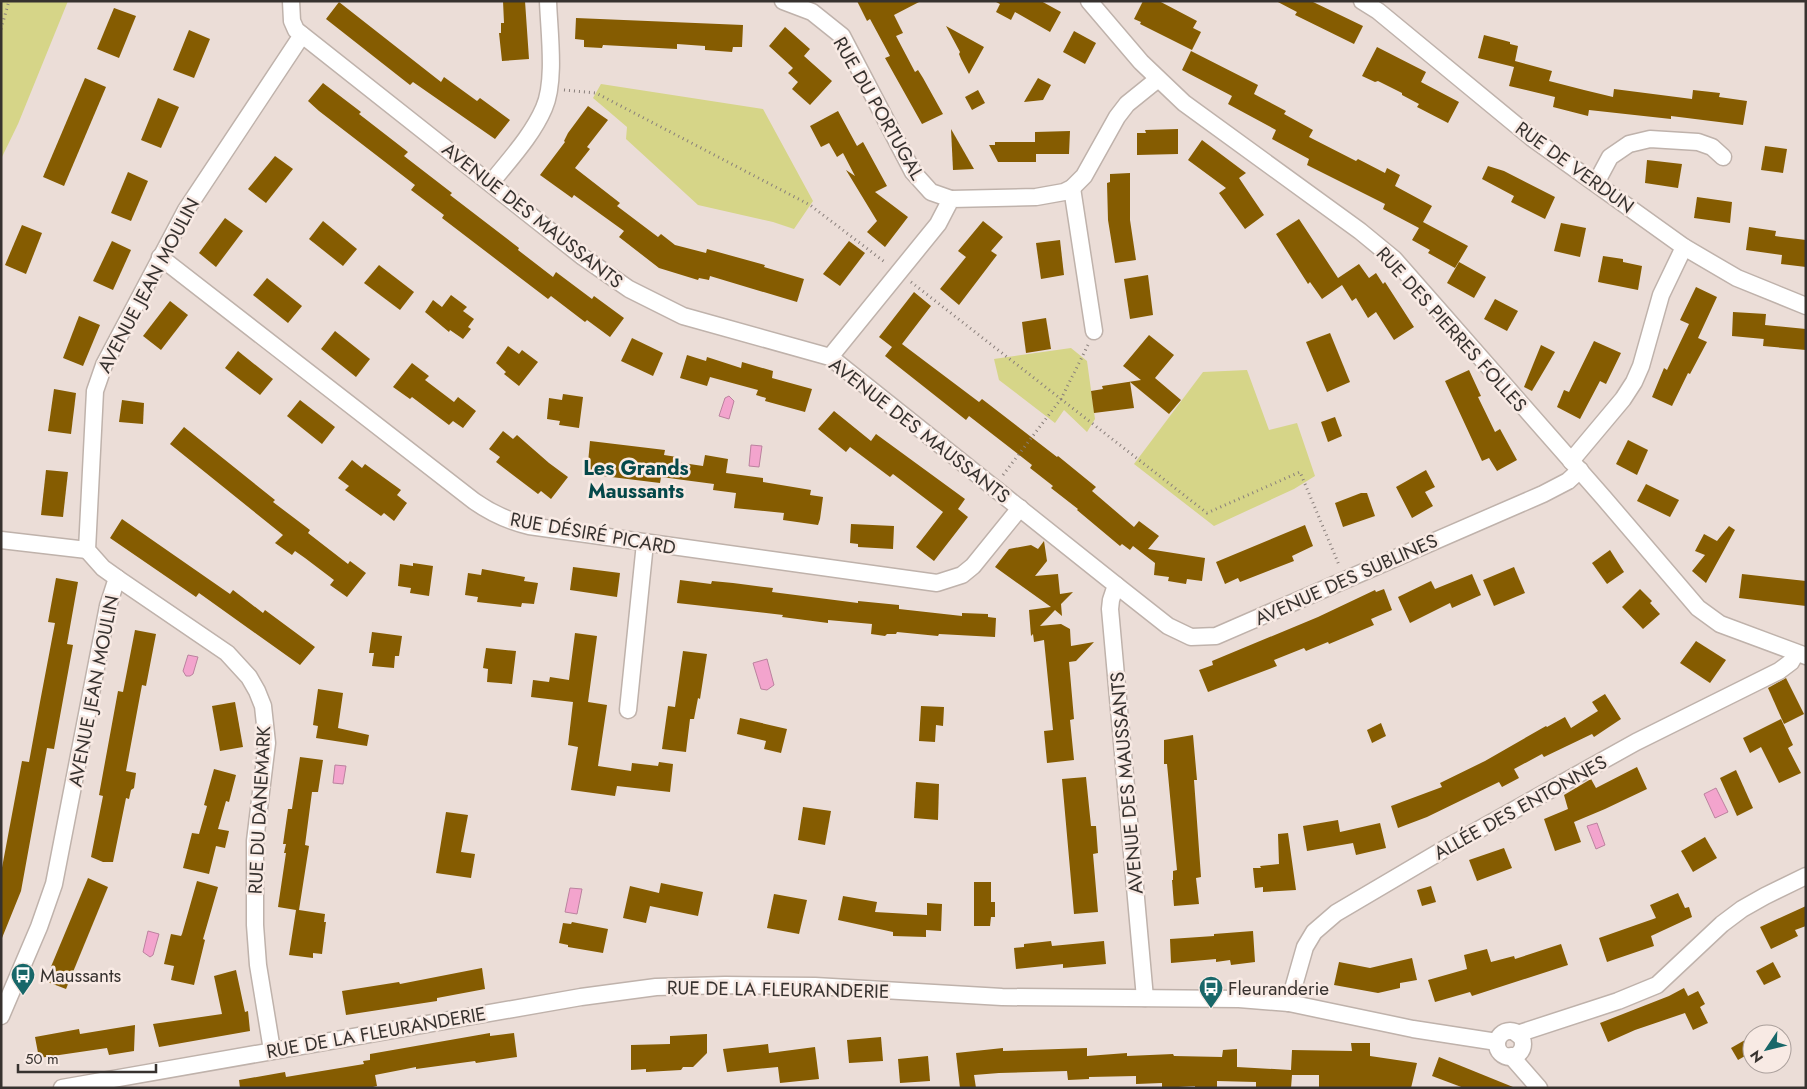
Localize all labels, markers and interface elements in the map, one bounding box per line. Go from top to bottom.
street label: RUE DU PORTUGAL [827,32,931,185]
street label: RUE DE VERDUN [1510,115,1640,220]
street label: AVENUE DES MAUSSANTS [436,136,629,295]
street label: AVENUE JEAN MOULIN [91,193,206,377]
street label: RUE DES PIERRES FOLLES [1370,241,1533,418]
street label: AVENUE DES MAUSSANTS [823,351,1016,510]
district label: Les Grands Maussants [583,454,689,506]
street label: RUE DÉSIRÉ PICARD [508,506,678,561]
street label: AVENUE DES SUBLINES [1250,527,1442,632]
street label: AVENUE JEAN MOULIN [62,593,125,789]
street label: AVENUE DES MAUSSANTS [1103,671,1150,895]
street label: RUE DU DANEMARK [242,725,277,895]
street label: ALLÉE DES ENTONNES [1429,749,1612,866]
bus stop icon: Maussants [10,962,36,996]
place label: Maussants [40,962,121,989]
street label: RUE DE LA FLEURANDERIE [667,974,889,1005]
bus stop icon: Fleuranderie [1198,975,1224,1009]
place label: Fleuranderie [1228,975,1329,1002]
street label: RUE DE LA FLEURANDERIE [264,1000,488,1065]
north arrow [1742,1024,1792,1074]
scale bar [18,1042,155,1074]
text: N [1745,1046,1768,1067]
text: 50 m [25,1048,59,1070]

